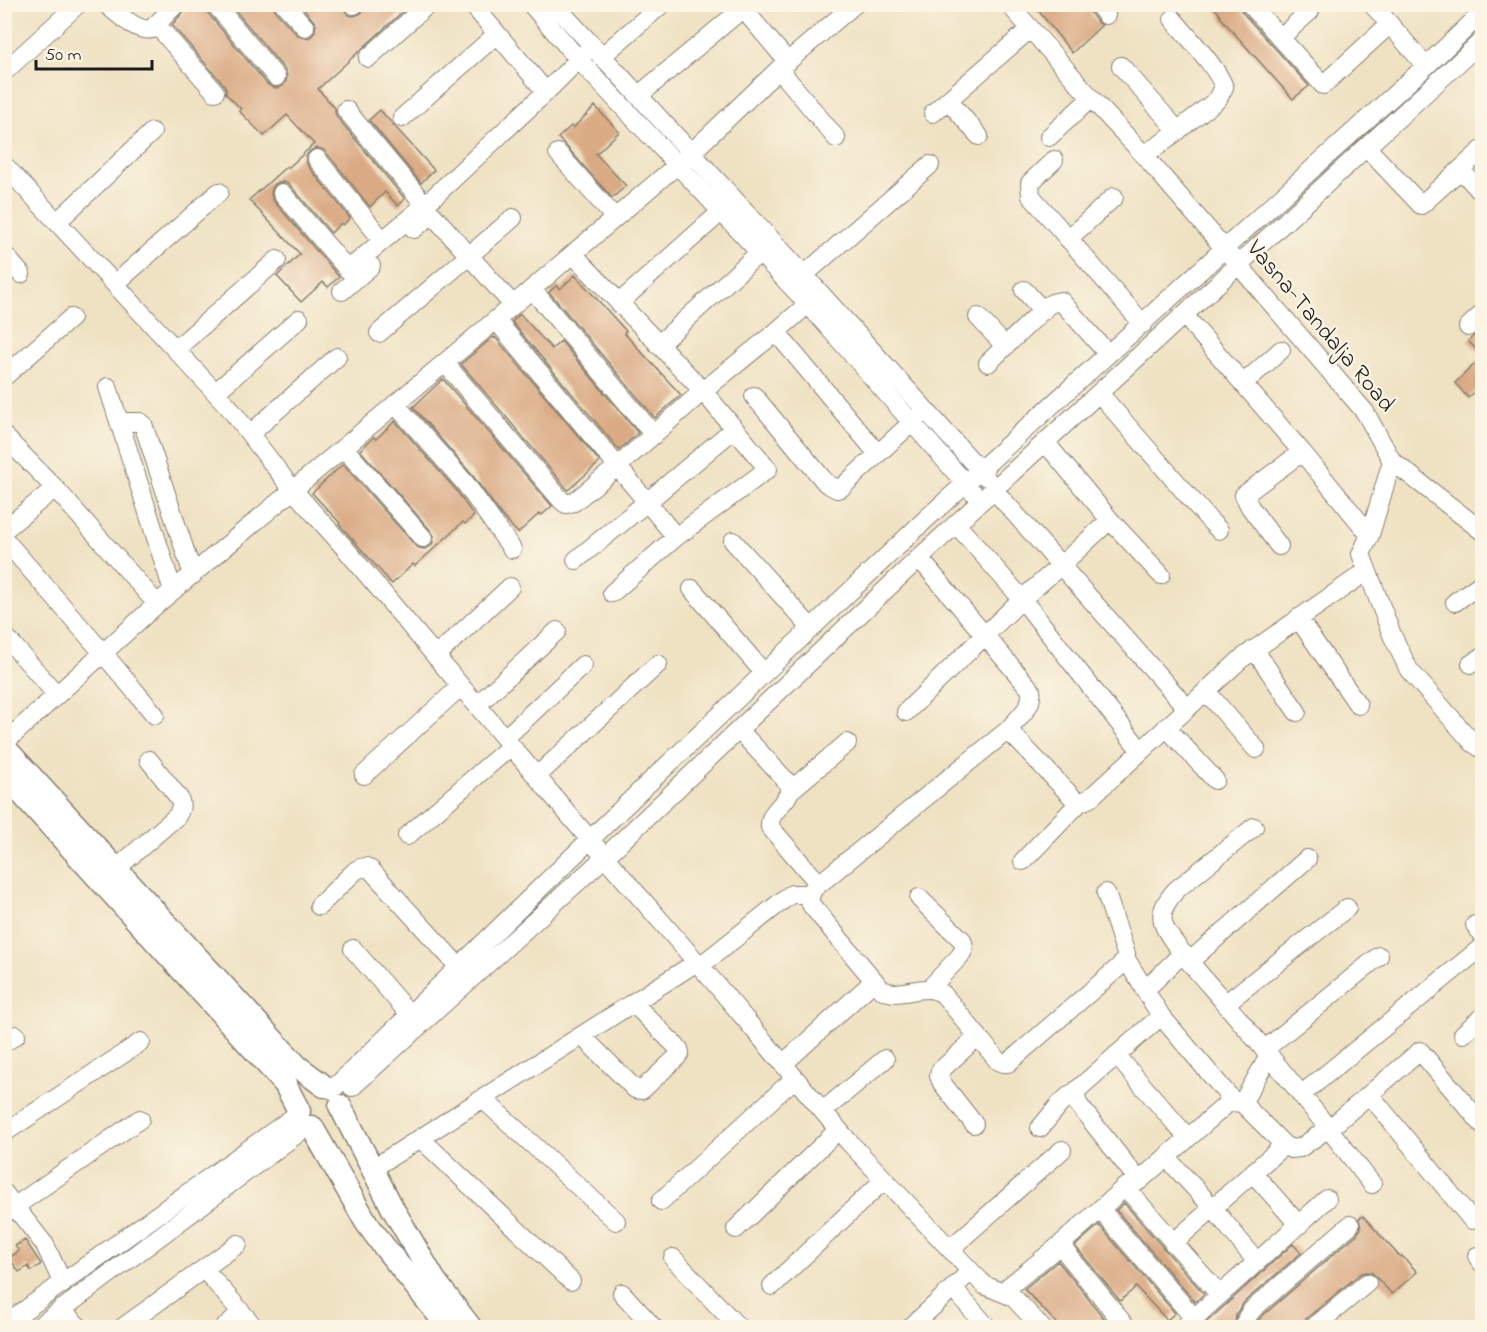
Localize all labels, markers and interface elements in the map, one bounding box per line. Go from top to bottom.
scale bar [36,33,152,71]
text: 50 m [45,43,82,69]
street label: Vasna-Tandalja Road [1237,233,1403,421]

